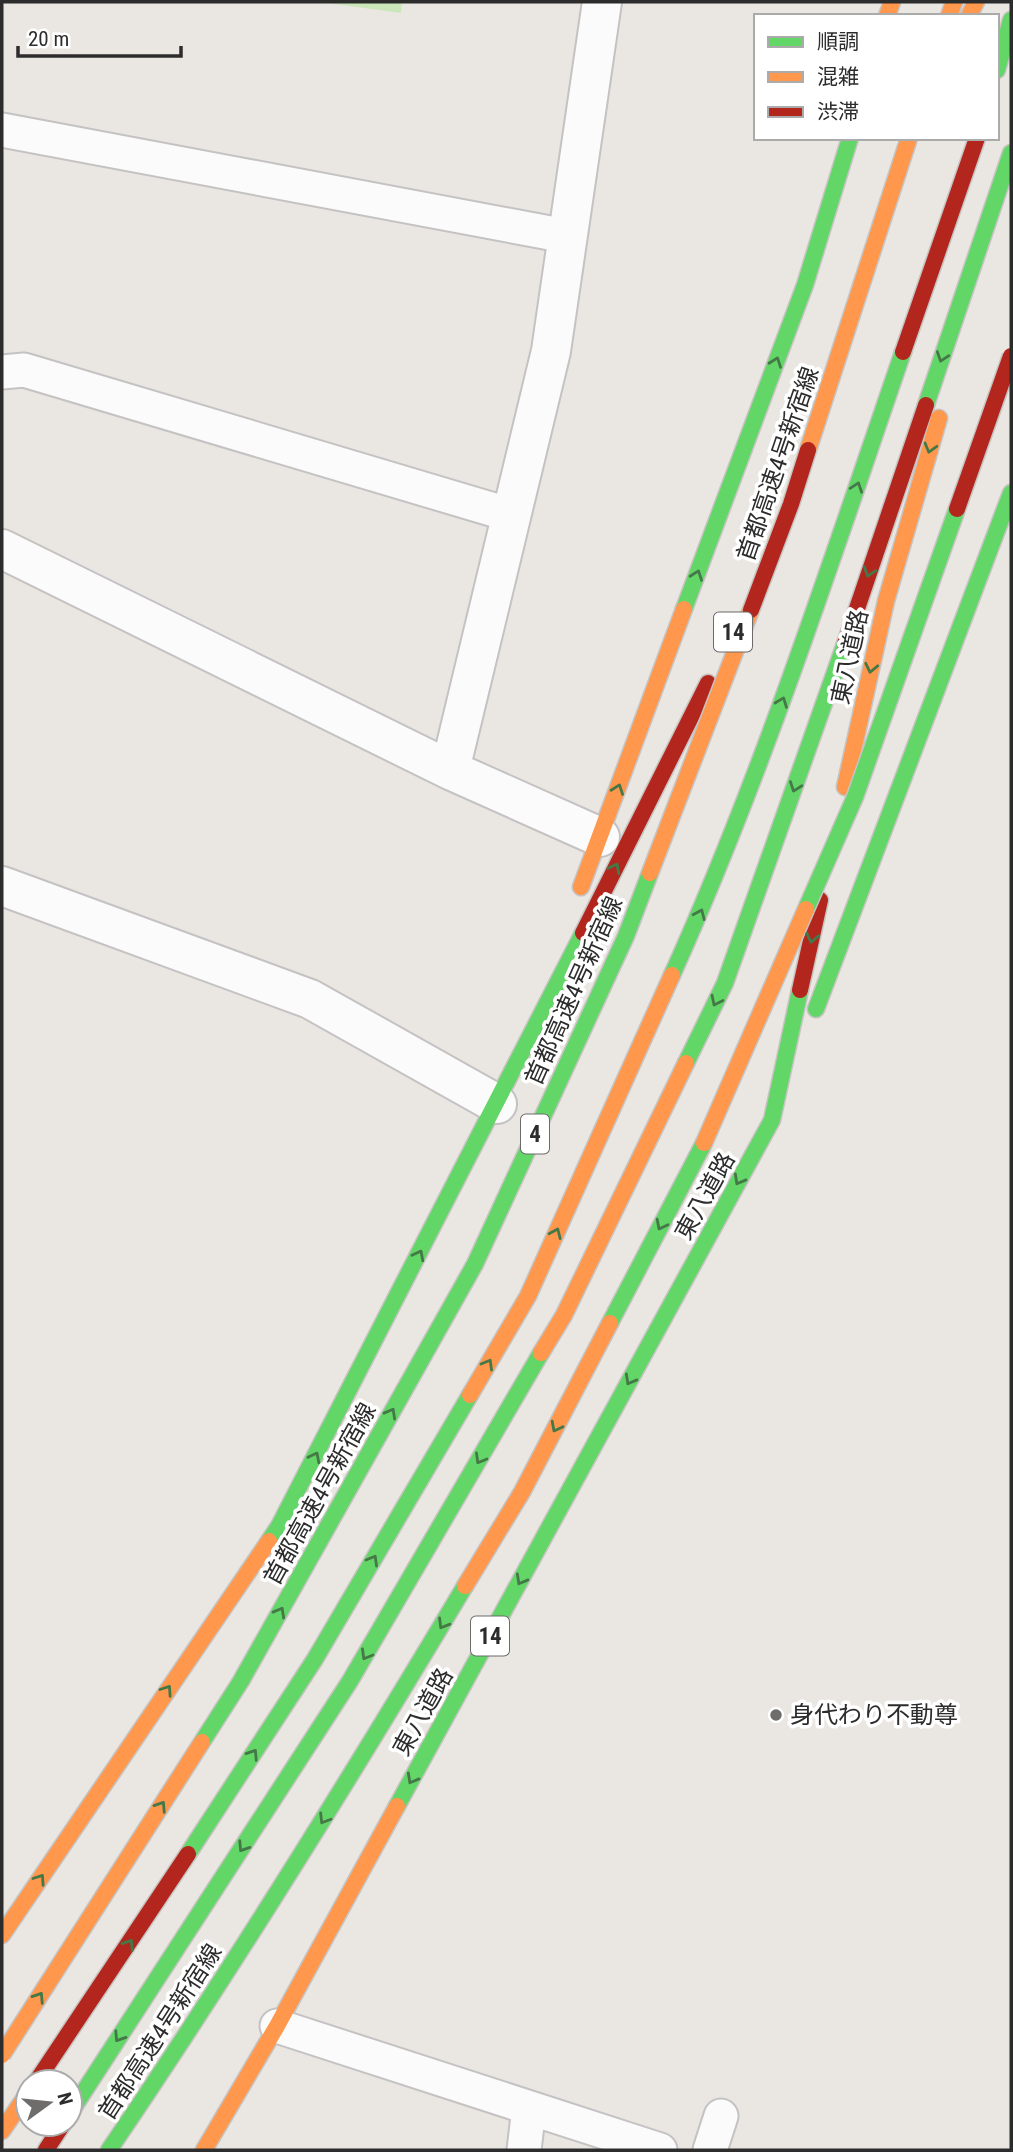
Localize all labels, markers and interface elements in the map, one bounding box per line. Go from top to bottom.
scale bar [18,14,180,58]
legend [754,14,999,140]
text: 20 m [28,27,69,51]
text: 順調 [817,30,859,54]
text: 混雑 [817,65,859,89]
text: 渋滞 [817,100,859,124]
one-way arrow [936,350,950,362]
one-way arrow [768,357,782,369]
street label: 首都高速4号新宿線 [732,363,824,565]
one-way arrow [924,442,939,454]
one-way arrow [849,482,863,494]
one-way arrow [863,566,877,578]
one-way arrow [689,570,703,582]
street label: 東八道路 [826,607,874,707]
road number: 14 [714,612,752,652]
one-way arrow [865,662,879,674]
one-way arrow [773,697,787,709]
one-way arrow [789,781,803,793]
one-way arrow [610,783,624,795]
one-way arrow [607,863,621,875]
street label: 首都高速4号新宿線 [520,892,628,1090]
one-way arrow [692,909,706,921]
one-way arrow [805,932,820,944]
one-way arrow [711,994,725,1006]
road number: 4 [521,1114,549,1154]
street label: 東八道路 [669,1147,741,1245]
one-way arrow [734,1173,747,1185]
one-way arrow [656,1218,669,1231]
one-way arrow [548,1228,562,1241]
one-way arrow [411,1249,424,1262]
one-way arrow [480,1359,493,1371]
one-way arrow [625,1373,638,1385]
street label: 首都高速4号新宿線 [258,1398,382,1590]
one-way arrow [383,1408,396,1421]
one-way arrow [551,1420,565,1432]
one-way arrow [475,1451,488,1464]
one-way arrow [306,1452,320,1464]
one-way arrow [365,1555,378,1568]
one-way arrow [516,1572,529,1585]
one-way arrow [272,1606,285,1619]
road number: 14 [471,1616,509,1656]
one-way arrow [438,1617,451,1630]
one-way arrow [361,1648,374,1661]
street label: 東八道路 [387,1663,459,1761]
one-way arrow [159,1685,172,1698]
place label: 身代わり不動尊 [790,1701,958,1729]
marker: 身代わり不動尊 [768,1707,784,1723]
one-way arrow [245,1749,257,1762]
one-way arrow [407,1772,420,1785]
one-way arrow [153,1800,166,1813]
one-way arrow [320,1811,333,1824]
one-way arrow [238,1839,251,1852]
one-way arrow [32,1874,44,1887]
street label: 首都高速4号新宿線 [93,1939,227,2125]
one-way arrow [120,1939,133,1952]
one-way arrow [30,1992,43,2005]
one-way arrow [114,2030,127,2043]
north arrow [14,2068,84,2138]
text: N [52,2090,78,2107]

